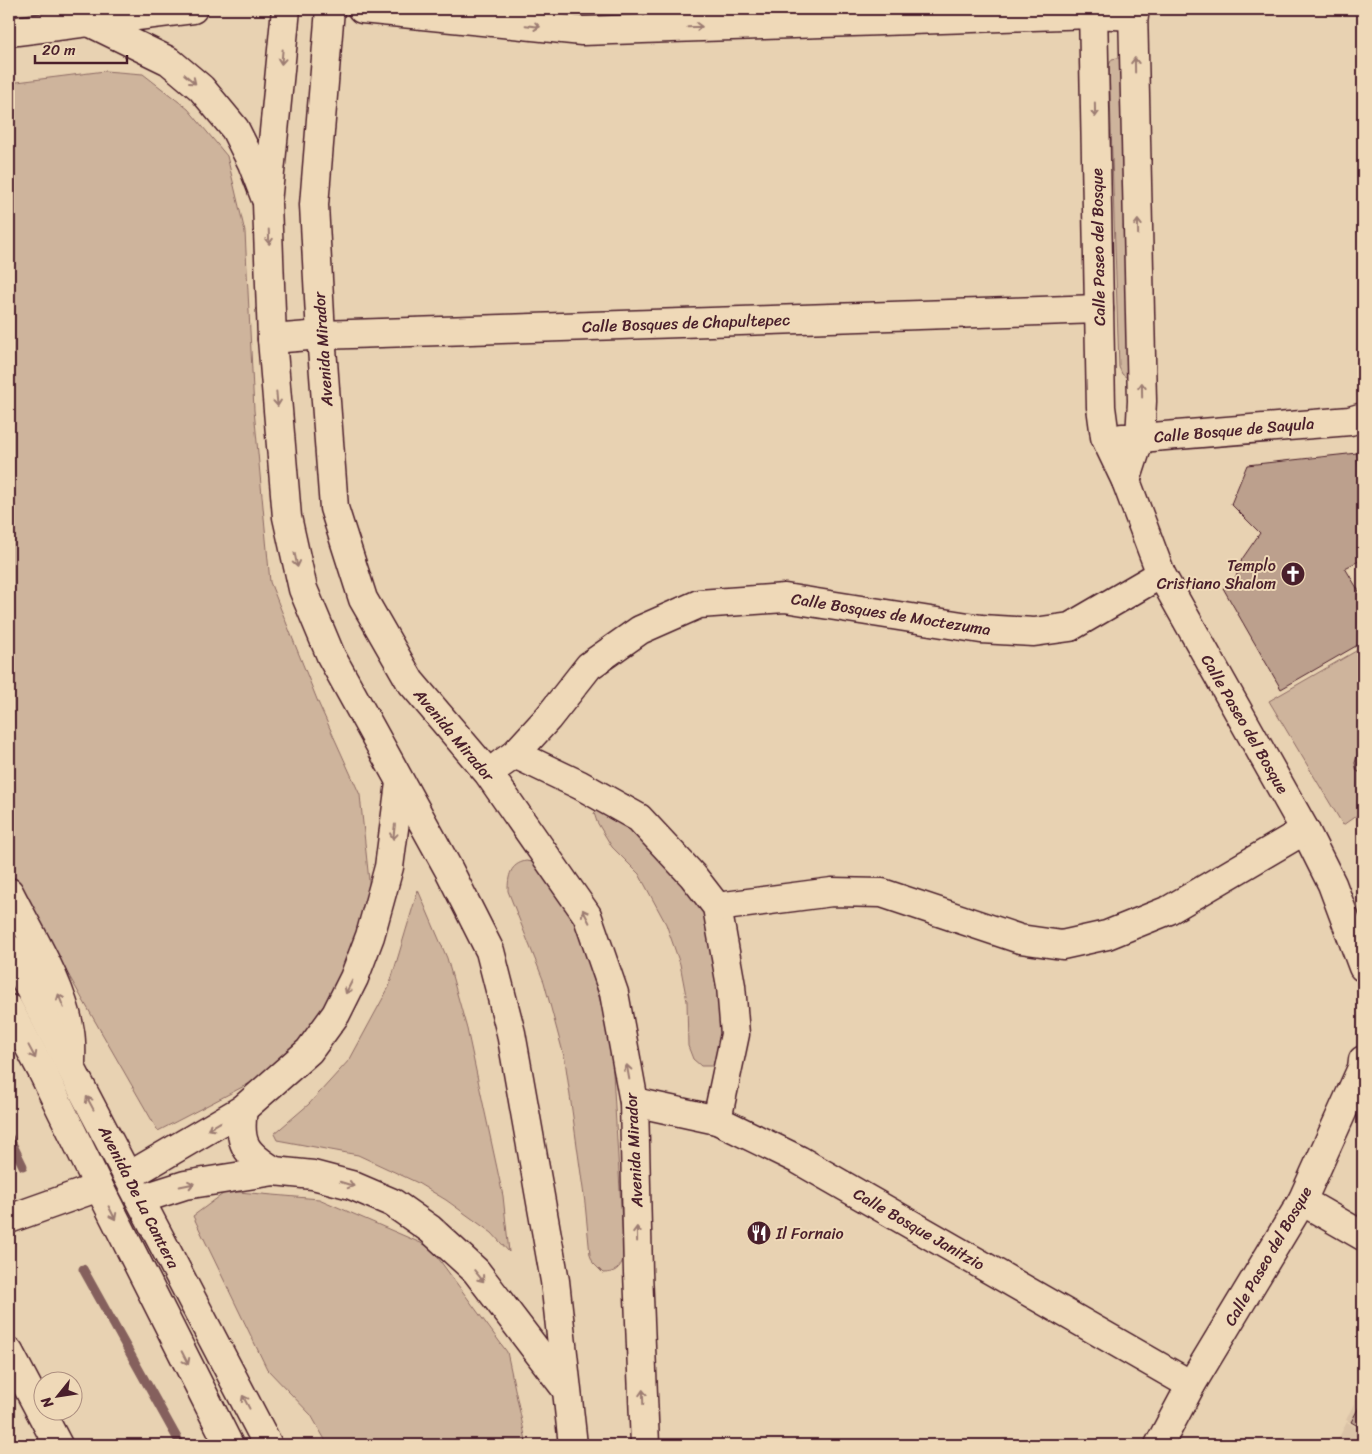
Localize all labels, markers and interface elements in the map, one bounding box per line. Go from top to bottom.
one-way arrow [524,21,540,31]
one-way arrow [686,22,702,32]
scale bar [35,32,128,64]
text: 20 m [42,37,76,63]
one-way arrow [277,49,287,65]
one-way arrow [1130,57,1139,73]
one-way arrow [184,73,197,84]
one-way arrow [1090,102,1100,118]
street label: Calle Paseo del Bosque [1082,168,1114,326]
one-way arrow [1134,219,1143,235]
one-way arrow [264,228,273,244]
street label: Avenida Mirador [304,289,342,408]
street label: Calle Bosques de Chapultepec [582,305,790,341]
one-way arrow [1137,382,1147,398]
one-way arrow [272,391,282,407]
street label: Calle Bosque de Sayula [1153,409,1315,451]
one-way arrow [292,551,302,567]
place label: Templo Cristiano Shalom [1157,551,1276,598]
church icon: Templo Cristiano Shalom [1280,561,1306,587]
street label: Calle Bosques de Moctezuma [789,584,993,644]
street label: Calle Paseo del Bosque [1193,648,1297,800]
street label: Avenida Mirador [405,681,503,789]
one-way arrow [389,823,399,839]
one-way arrow [581,909,590,924]
one-way arrow [344,979,353,994]
one-way arrow [56,994,66,1009]
one-way arrow [27,1044,37,1059]
one-way arrow [623,1065,633,1081]
street label: Avenida Mirador [616,1090,652,1209]
one-way arrow [85,1095,95,1110]
street label: Avenida De La Cantera [90,1119,188,1275]
one-way arrow [207,1122,221,1132]
street label: Calle Bosque Janitzio [848,1179,990,1279]
one-way arrow [179,1180,195,1189]
one-way arrow [339,1180,355,1190]
street label: Calle Paseo del Bosque [1216,1180,1320,1332]
one-way arrow [108,1205,117,1220]
place label: Il Fornaio [775,1219,844,1248]
restaurant icon: Il Fornaio [746,1220,772,1246]
one-way arrow [632,1226,642,1242]
one-way arrow [473,1269,484,1282]
one-way arrow [181,1350,190,1365]
north arrow [32,1372,82,1422]
one-way arrow [638,1389,648,1405]
text: N [34,1392,61,1414]
one-way arrow [241,1395,250,1410]

